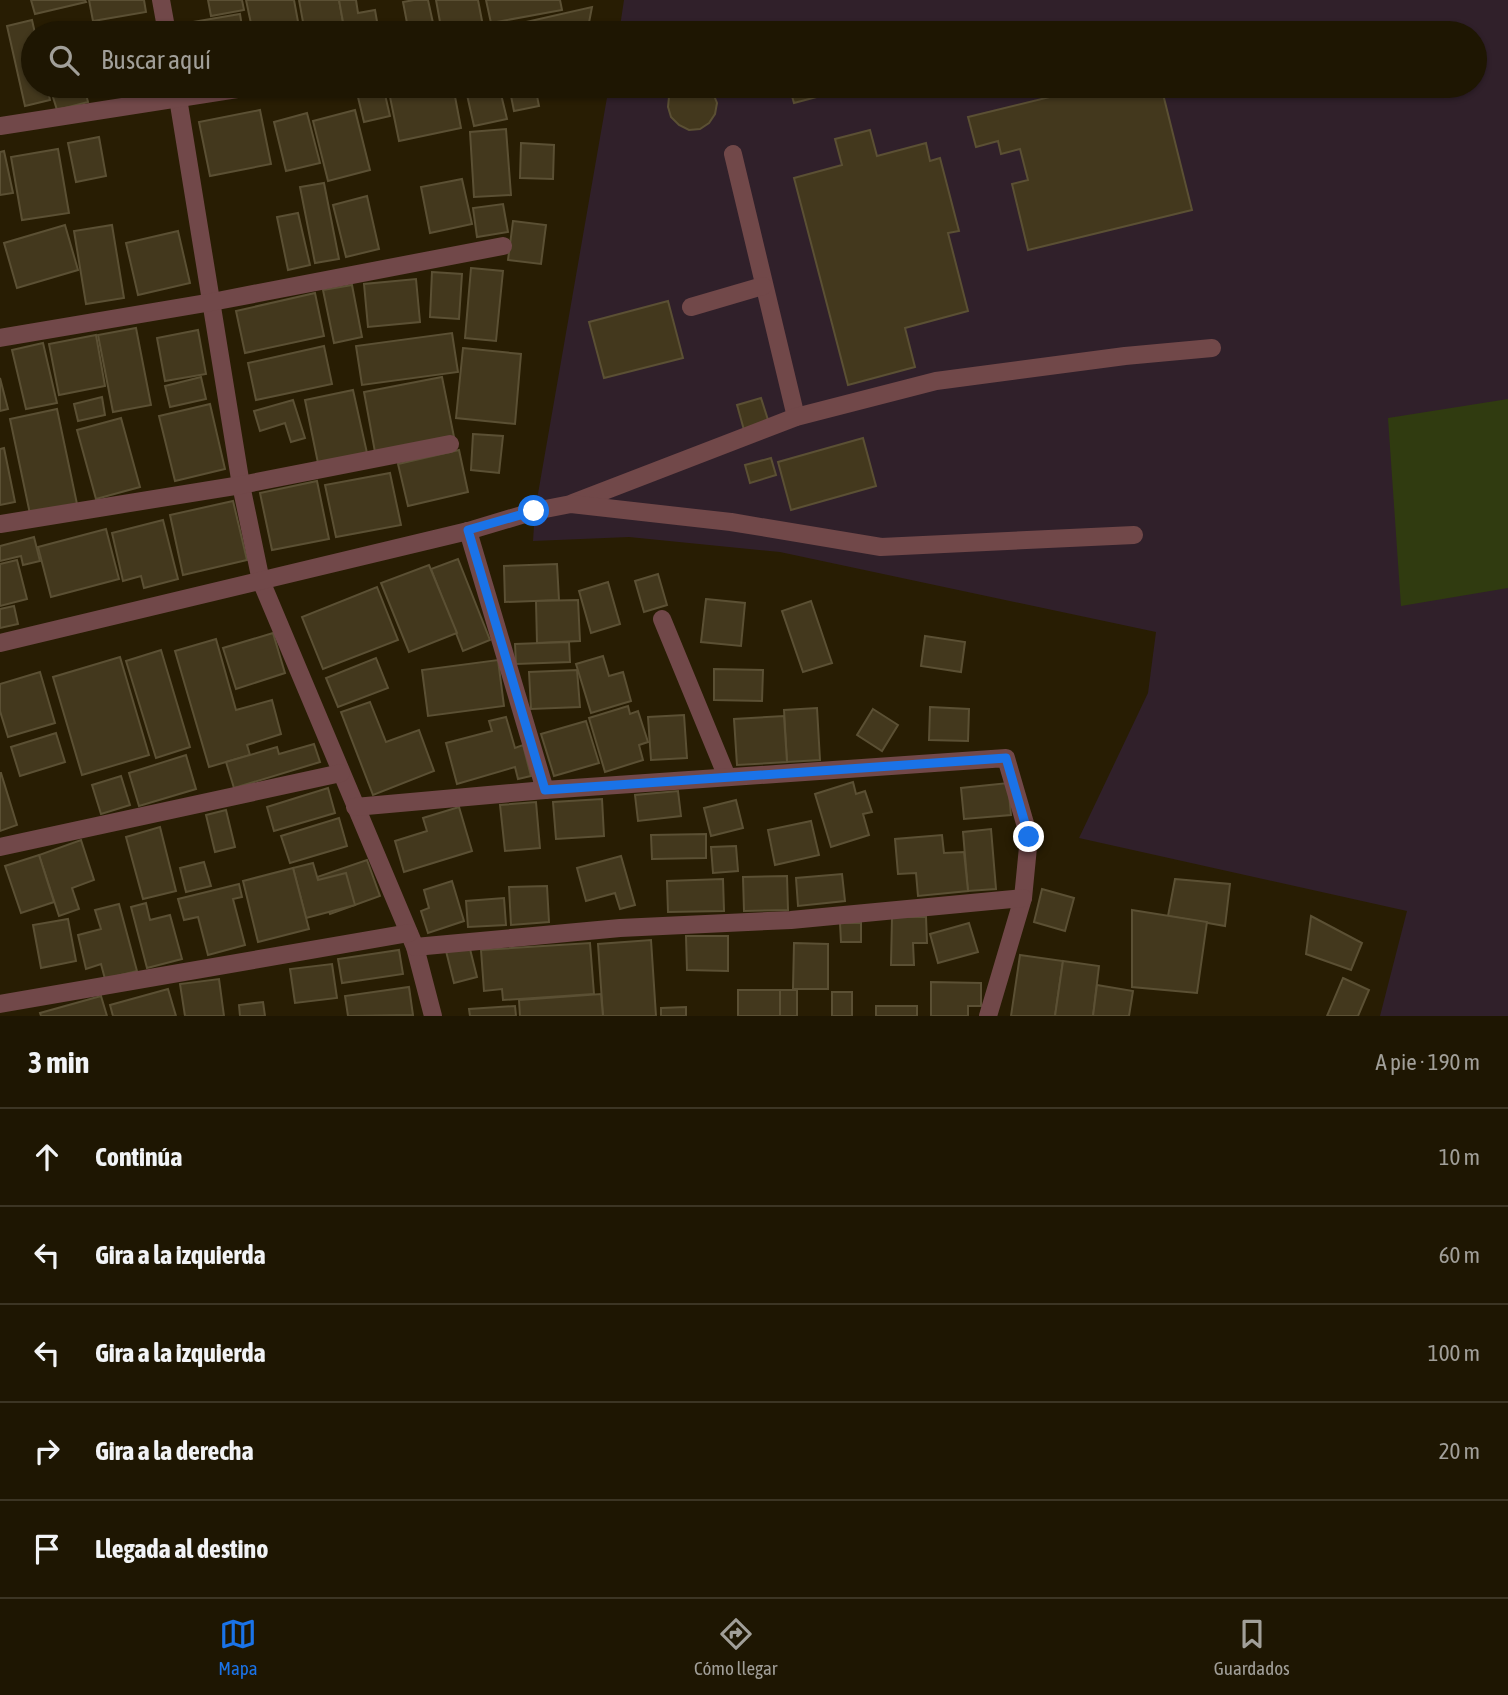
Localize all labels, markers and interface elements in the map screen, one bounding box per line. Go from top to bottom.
search box [21,21,1487,98]
icon: search [45,41,83,79]
text: Buscar aquí [101,45,211,75]
route start [518,495,549,526]
route end [1013,821,1044,852]
text: 3 min [28,1045,89,1079]
text: A pie · 190 m [1376,1049,1480,1075]
icon: ahead [28,1138,66,1176]
text: Continúa [95,1142,182,1172]
text: 10 m [1439,1144,1480,1170]
icon: left [28,1236,66,1274]
text: Gira a la izquierda [95,1240,266,1270]
text: 60 m [1439,1242,1480,1268]
icon: left [28,1334,66,1372]
text: Gira a la izquierda [95,1338,266,1368]
text: 100 m [1428,1340,1480,1366]
icon: right [28,1432,66,1470]
text: Gira a la derecha [95,1436,254,1466]
text: 20 m [1439,1438,1480,1464]
icon: arrive [28,1530,66,1568]
text: Llegada al destino [95,1534,268,1564]
tab: Mapa [218,1615,258,1679]
tab: Cómo llegar [694,1615,777,1679]
tab: Guardados [1214,1615,1290,1679]

